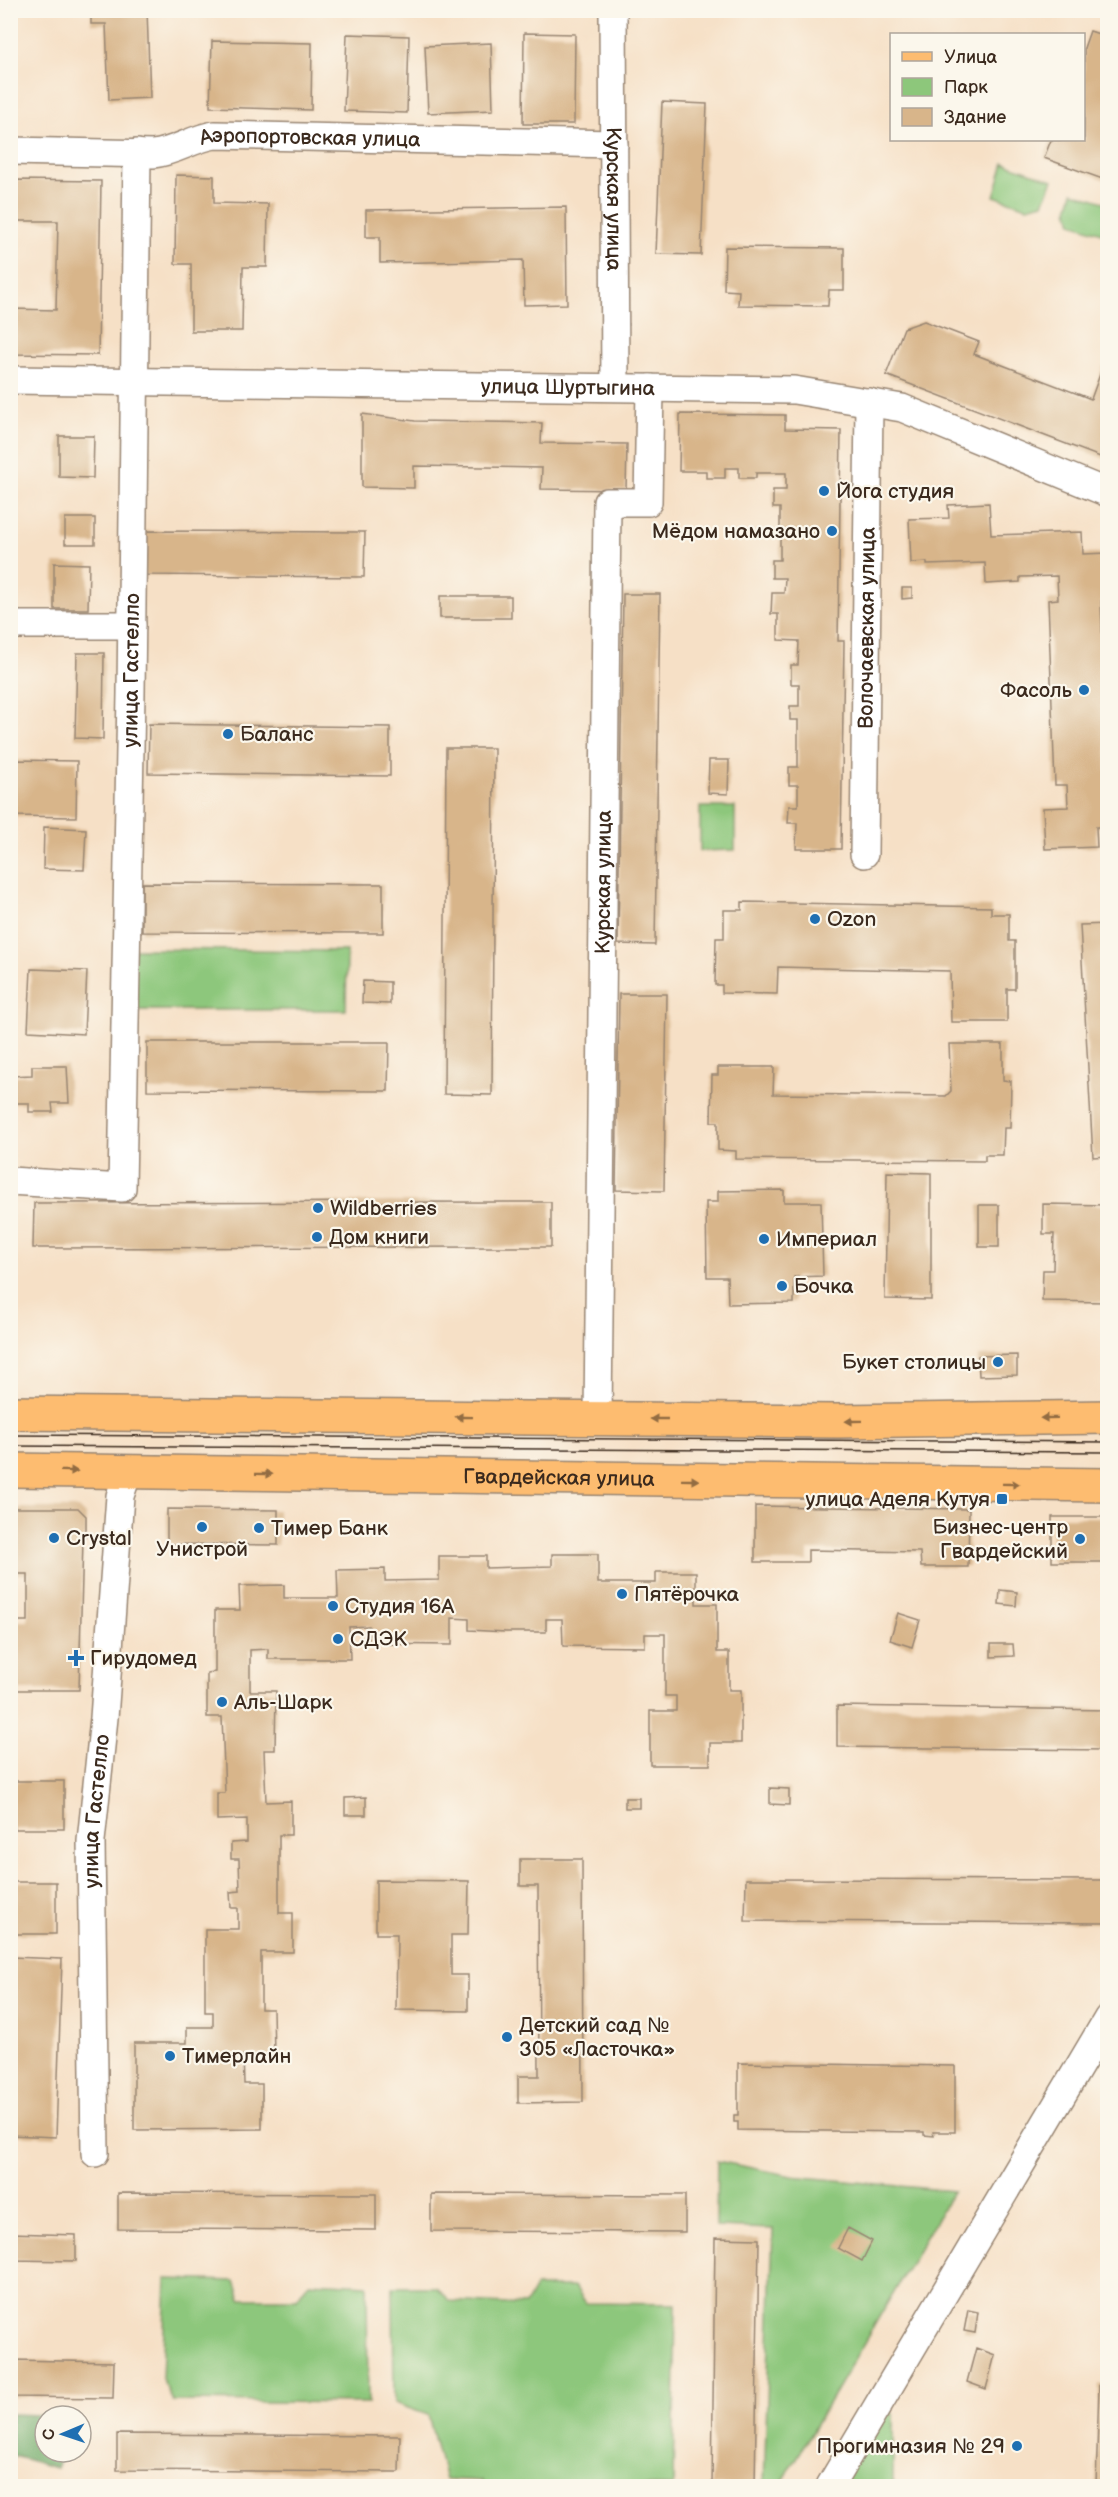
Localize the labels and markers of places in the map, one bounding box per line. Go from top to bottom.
place label: Йога студия [836,479,954,504]
marker: Йога студия [817,484,831,498]
place label: Мёдом намазано [652,519,820,544]
marker: Мёдом намазано [825,524,839,538]
place label: Фасоль [1000,678,1073,703]
marker: Фасоль [1077,683,1091,697]
place label: Баланс [240,722,314,747]
marker: Баланс [221,727,235,741]
place label: Ozon [827,907,876,932]
marker: Ozon [808,912,822,926]
place label: Wildberries [330,1196,437,1221]
marker: Wildberries [311,1201,325,1215]
place label: Дом книги [329,1225,429,1250]
place label: Империал [776,1227,877,1252]
marker: Дом книги [310,1230,324,1244]
marker: Империал [757,1232,771,1246]
place label: Бочка [794,1274,854,1299]
marker: Бочка [775,1279,789,1293]
place label: Букет столицы [842,1350,986,1375]
marker: Букет столицы [991,1355,1005,1369]
place label: улица Аделя Кутуя [805,1487,990,1512]
marker: улица Аделя Кутуя [995,1492,1009,1506]
place label: Бизнес-центр Гвардейский [932,1515,1068,1564]
place label: Тимер Банк [271,1516,388,1541]
marker: Унистрой [195,1520,209,1534]
marker: Тимер Банк [252,1521,266,1535]
place label: Crystal [66,1526,132,1551]
marker: Crystal [47,1531,61,1545]
marker: Бизнес-центр Гвардейский [1073,1532,1087,1546]
place label: Унистрой [156,1537,248,1562]
place label: Пятёрочка [634,1582,740,1607]
marker: Пятёрочка [615,1587,629,1601]
place label: Студия 16А [345,1594,454,1619]
marker: Студия 16А [326,1599,340,1613]
place label: СДЭК [350,1627,407,1652]
marker: СДЭК [331,1632,345,1646]
place label: Гирудомед [90,1646,197,1671]
marker: Гирудомед [67,1649,85,1667]
place label: Аль-Шарк [233,1690,333,1715]
marker: Аль-Шарк [215,1695,229,1709]
place label: Детский сад № 305 «Ласточка» [519,2013,675,2062]
marker: Детский сад № 305 «Ласточка» [500,2030,514,2044]
place label: Тимерлайн [182,2044,291,2069]
marker: Тимерлайн [163,2049,177,2063]
place label: Прогимназия № 29 [817,2434,1005,2459]
marker: Прогимназия № 29 [1010,2439,1024,2453]

